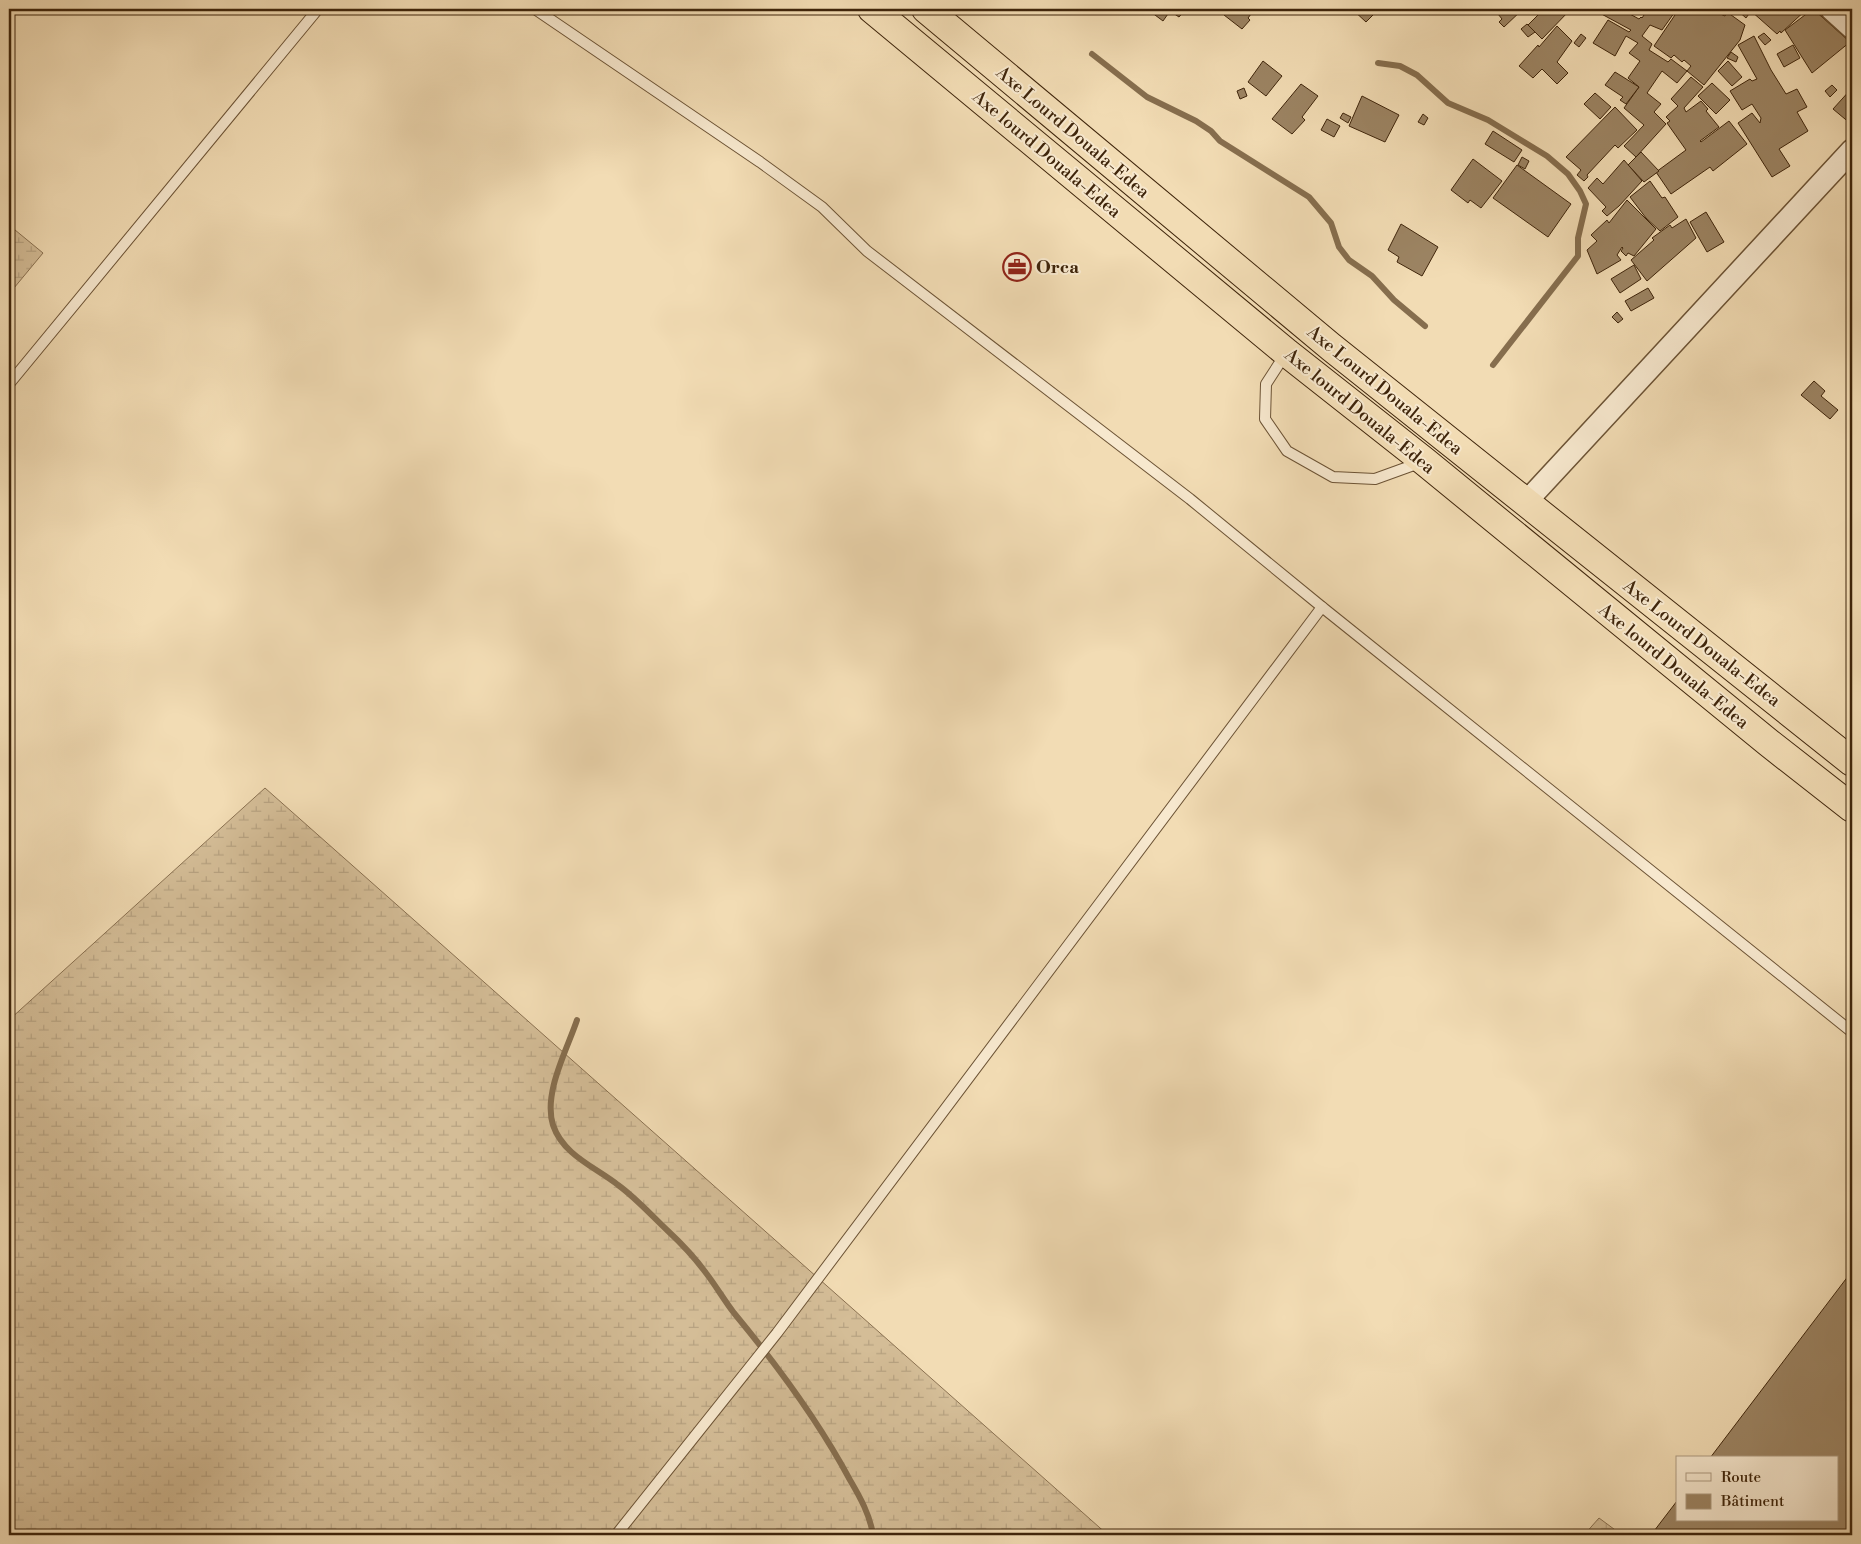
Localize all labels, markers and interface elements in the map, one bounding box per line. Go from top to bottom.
street label: Axe Lourd Douala-Edea [990,61,1155,204]
street label: Axe lourd Douala-Edea [967,85,1126,224]
office icon: Orca [1002,252,1032,282]
place label: Orca [1036,256,1079,279]
street label: Axe Lourd Douala-Edea [1301,320,1468,461]
street label: Axe lourd Douala-Edea [1279,343,1440,480]
street label: Axe Lourd Douala-Edea [1618,574,1786,713]
street label: Axe lourd Douala-Edea [1593,598,1754,735]
legend [1676,1456,1838,1522]
text: Route [1721,1468,1761,1487]
text: Bâtiment [1720,1492,1785,1511]

